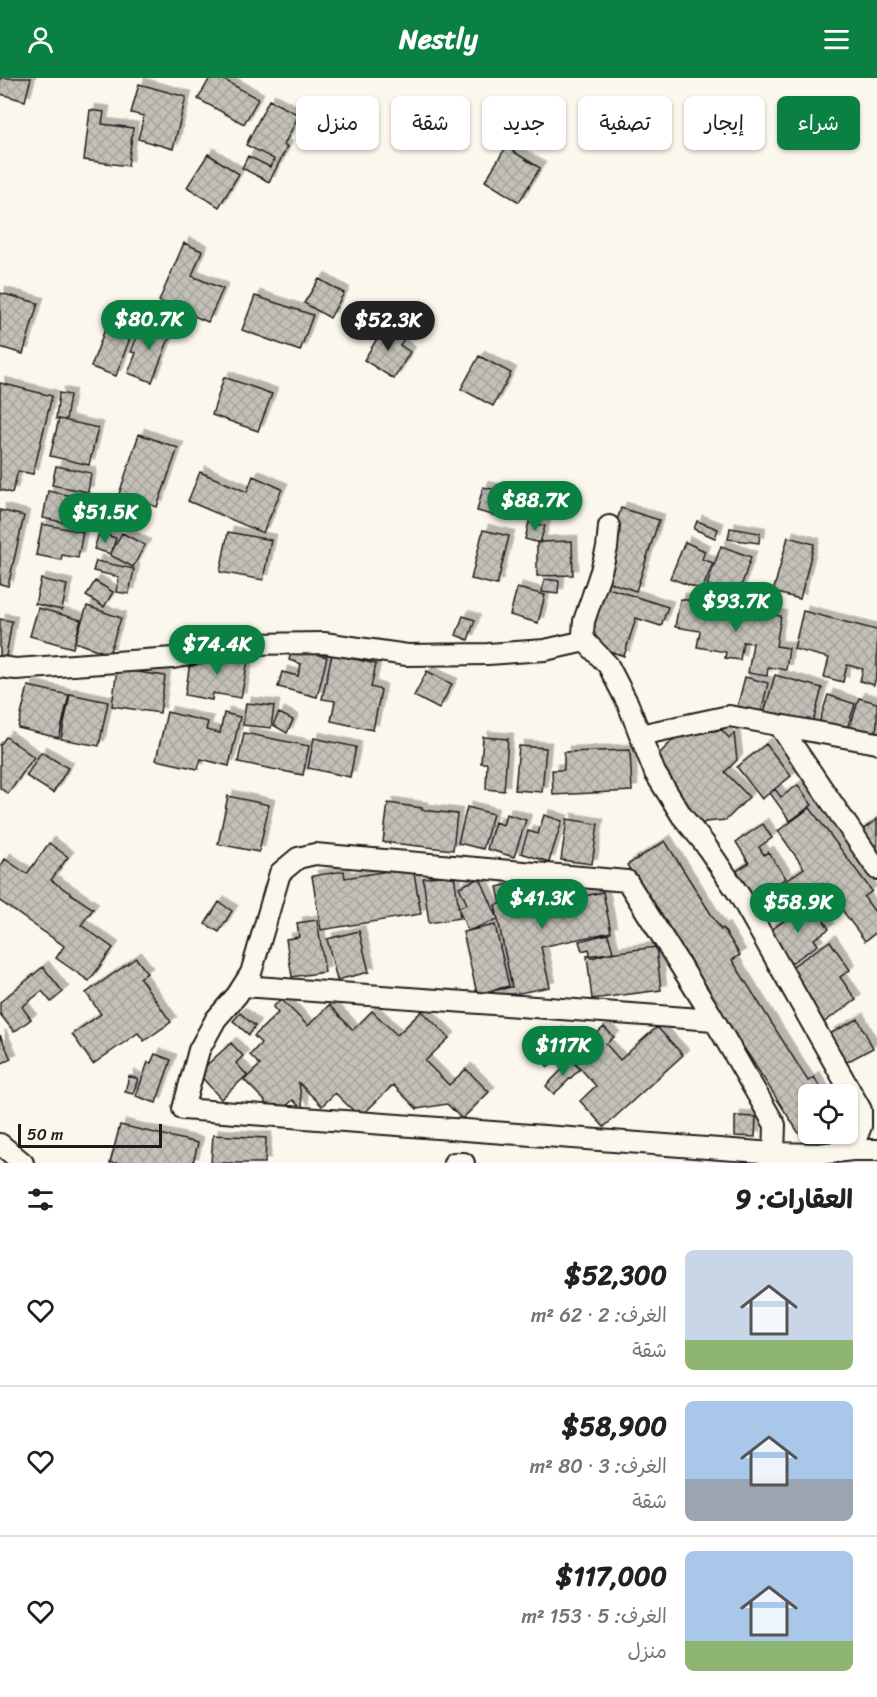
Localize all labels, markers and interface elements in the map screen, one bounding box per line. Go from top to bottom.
text: Nestly [399,15,478,63]
icon: person [24,23,57,56]
icon: menu [820,23,853,56]
chip: منزل [296,96,379,150]
chip: شقة [391,96,470,150]
chip: جديد [482,96,566,150]
chip: تصفية [578,96,672,150]
chip: إيجار [684,96,765,150]
chip: شراء [777,96,860,150]
pin: $80.7K [100,300,198,351]
pin: $52.3K [339,301,437,352]
text: $80.7K [115,302,183,337]
text: $52.3K [355,303,421,338]
pin: $88.7K [486,481,584,532]
text: $88.7K [501,483,569,518]
pin: $51.5K [56,493,154,544]
text: $51.5K [73,495,137,530]
pin: $93.7K [687,582,785,633]
text: $93.7K [703,584,769,619]
pin: $74.4K [168,625,266,676]
text: $74.4K [183,627,251,662]
pin: $41.3K [493,879,591,930]
text: $41.3K [510,881,574,916]
pin: $58.9K [749,883,847,934]
text: $58.9K [764,885,832,920]
pin: $117K [521,1026,605,1077]
text: $117K [536,1028,590,1063]
map controls [798,1084,858,1144]
button: locate [798,1084,858,1144]
text: 50 m [27,1120,63,1149]
scale bar [18,1121,162,1148]
text: العقارات: 9 [735,1176,853,1222]
icon: filters [24,1183,57,1216]
text: $52,300 [564,1252,667,1298]
icon: home [733,1274,805,1346]
icon: heart [24,1294,57,1327]
text: الغرف: 2 · 62 m² [531,1298,667,1333]
text: شقة [632,1333,667,1368]
text: $58,900 [562,1403,667,1449]
icon: home [733,1425,805,1497]
icon: heart [24,1445,57,1478]
text: الغرف: 3 · 80 m² [530,1449,667,1484]
text: شقة [632,1484,667,1519]
text: $117,000 [556,1553,667,1599]
icon: home [733,1575,805,1647]
icon: heart [24,1595,57,1628]
text: الغرف: 5 · 153 m² [521,1599,667,1634]
text: منزل [628,1634,667,1669]

